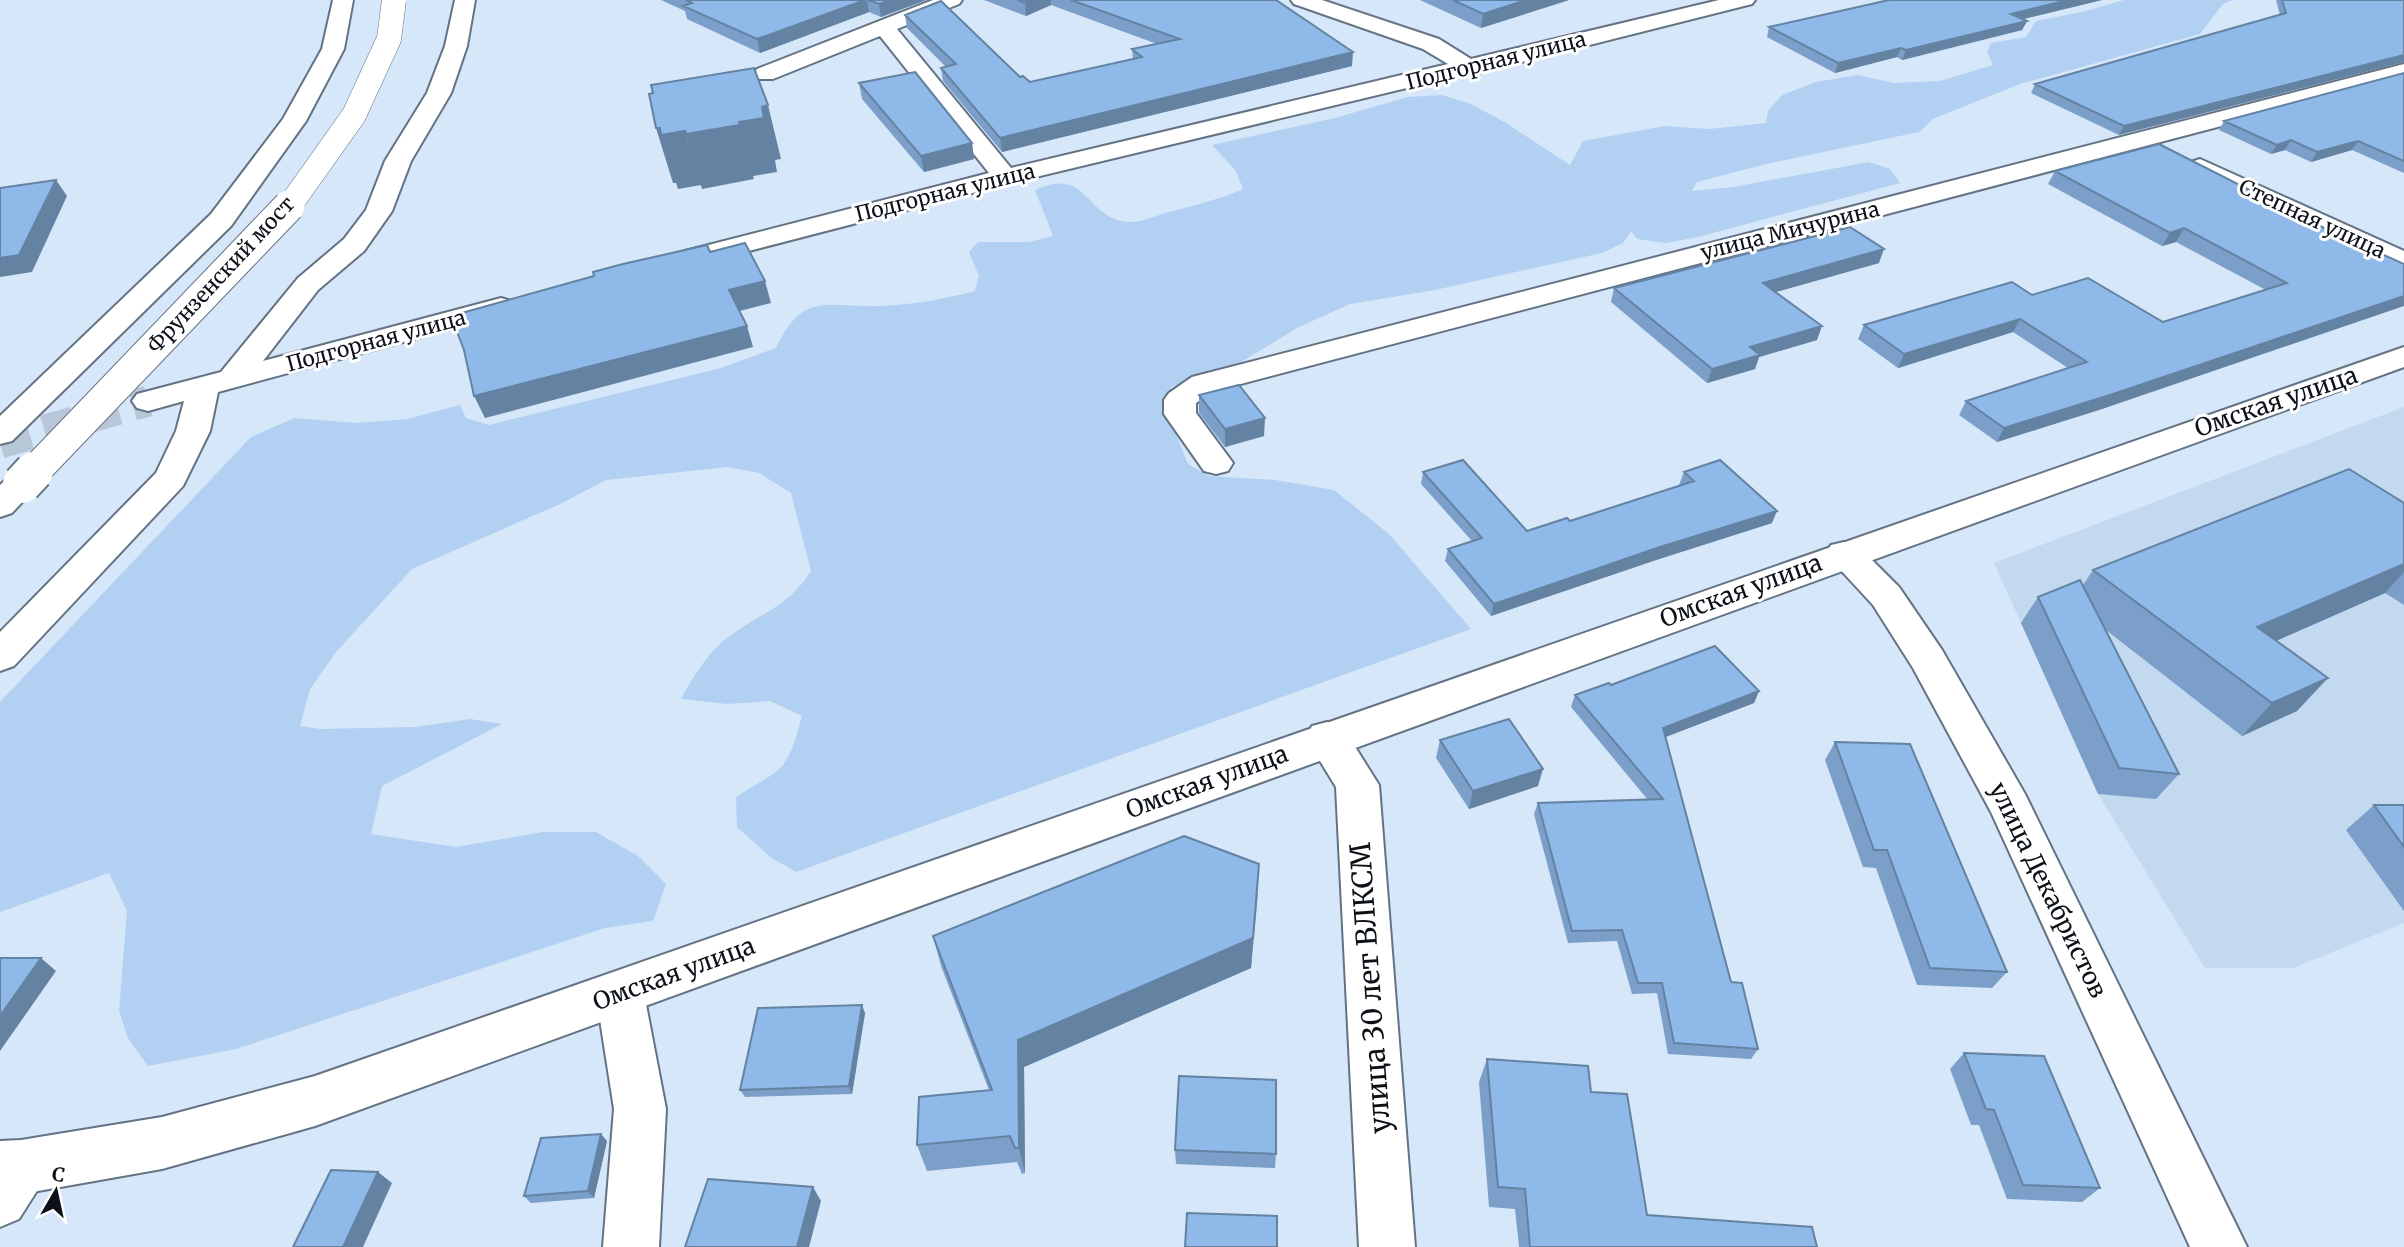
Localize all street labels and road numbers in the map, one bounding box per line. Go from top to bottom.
street label: Подгорная улица [1403,25,1589,96]
street label: Подгорная улица [852,157,1038,228]
street label: Степная улица [2235,173,2390,264]
street label: Фрунзенский мост [141,190,300,359]
street label: улица Мичурина [1698,195,1882,266]
street label: Подгорная улица [283,304,468,377]
street label: Омская улица [2190,359,2361,444]
street label: Омская улица [1656,547,1826,634]
street label: Омская улица [1122,738,1292,825]
street label: улица Декабристов [1983,777,2114,1003]
street label: улица 30 лет ВЛКСМ [1342,841,1398,1135]
street label: Омская улица [589,930,759,1017]

